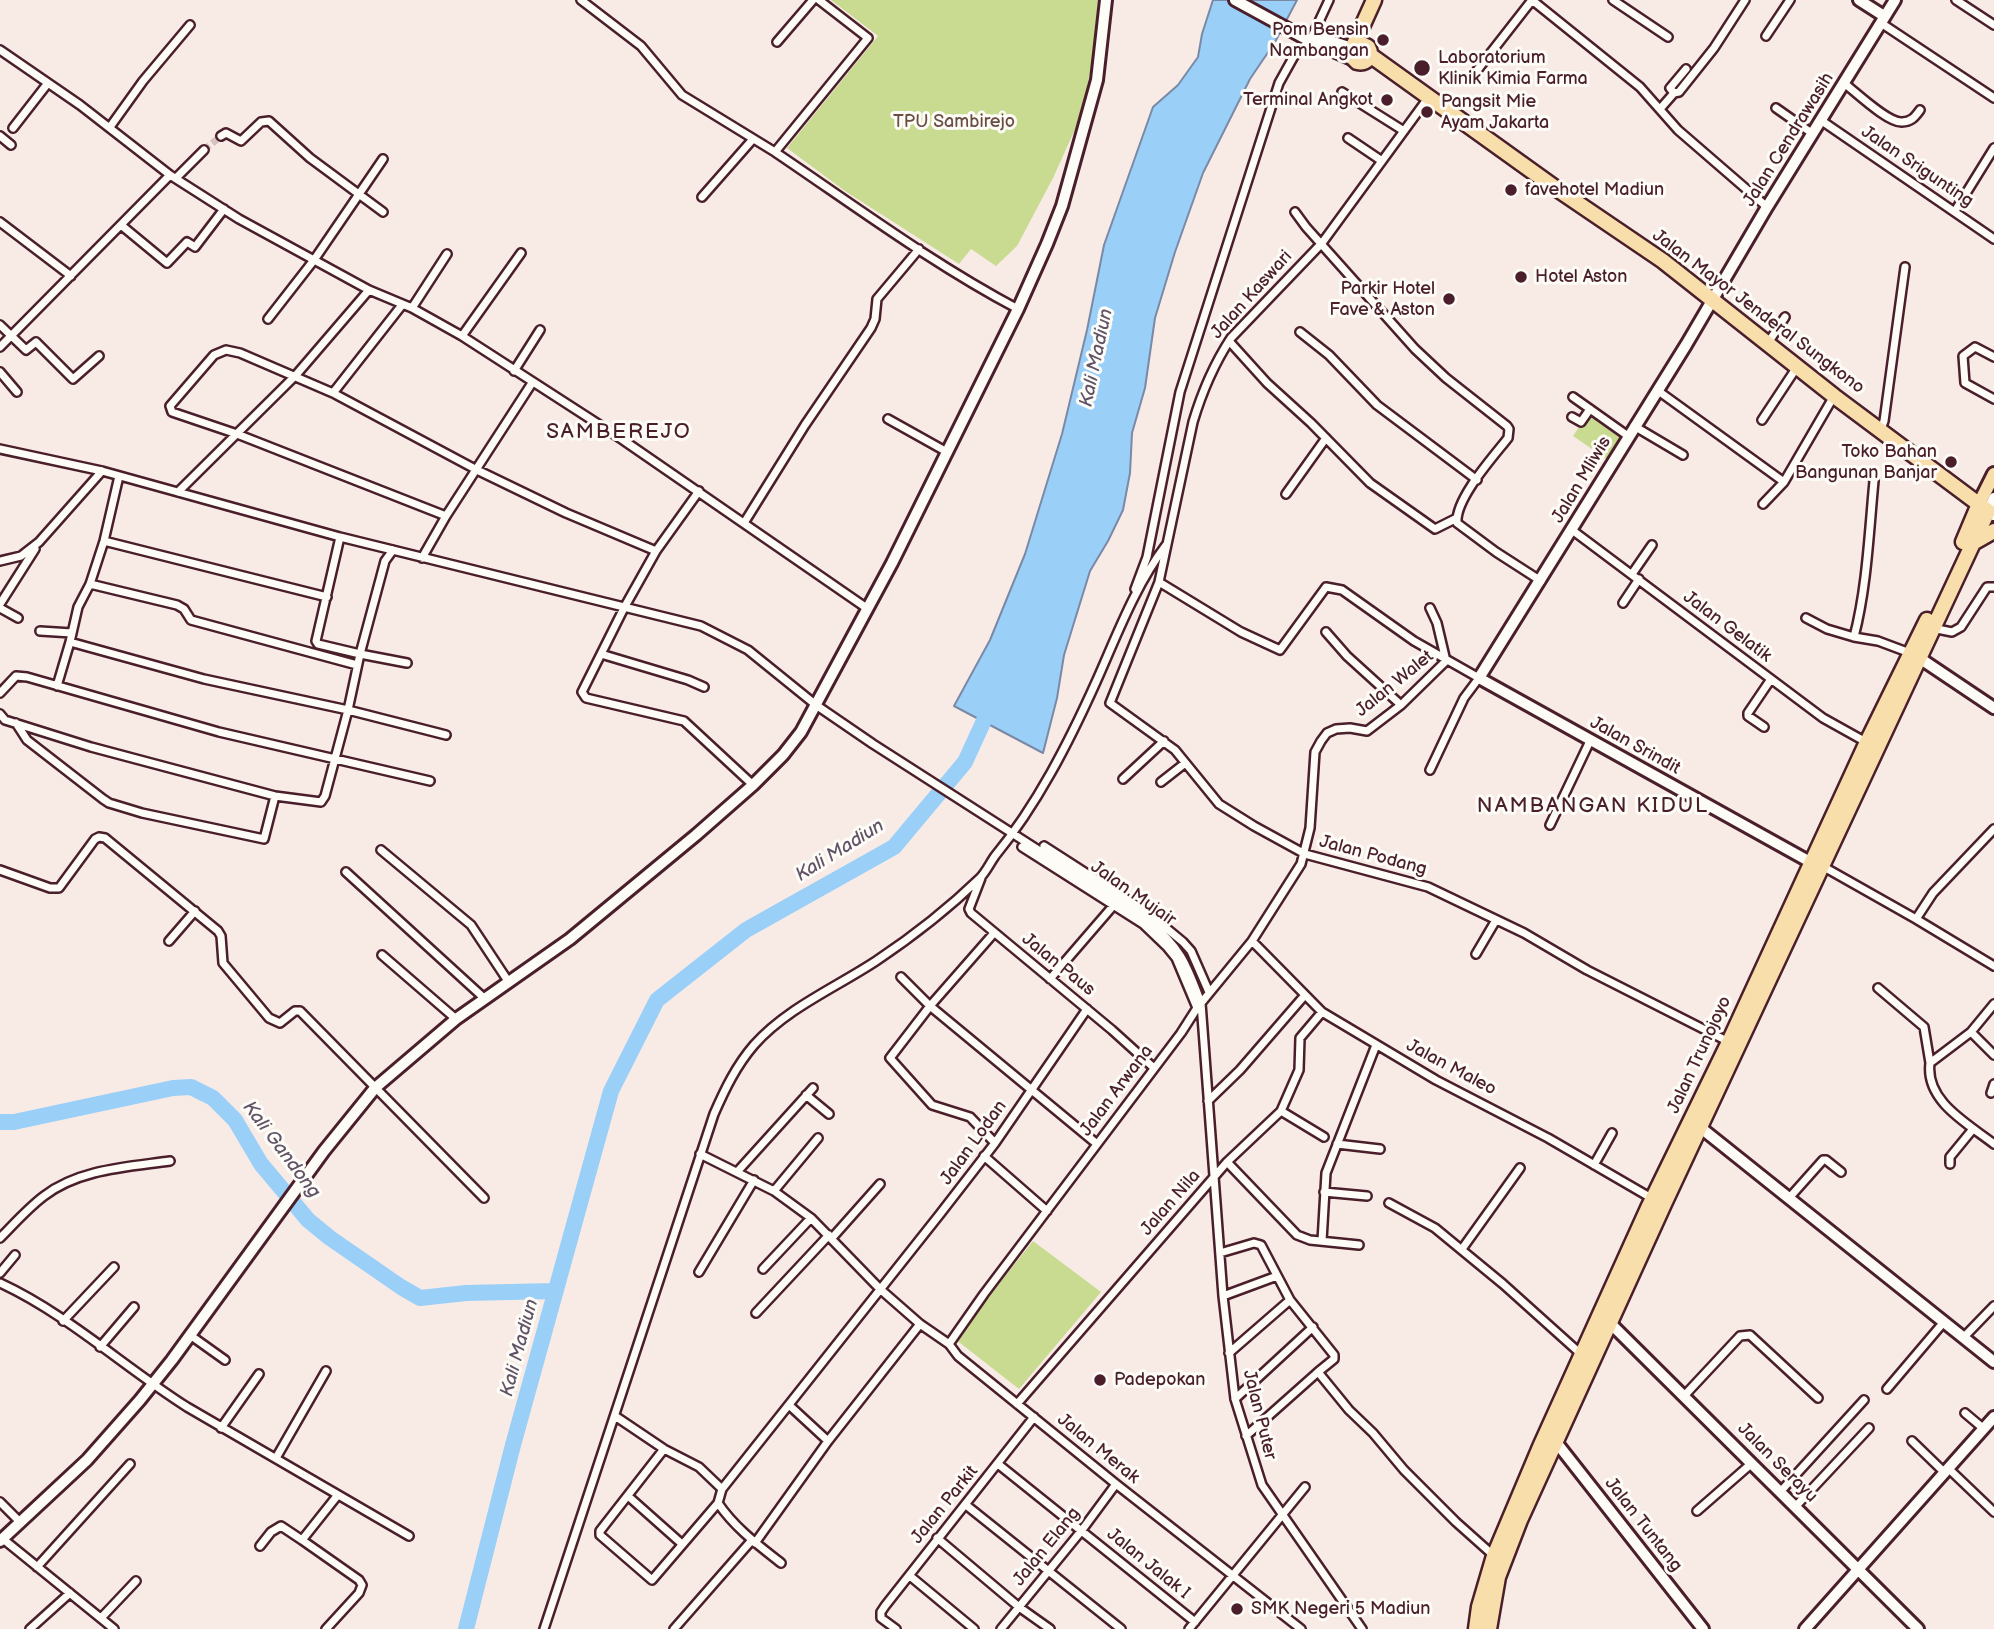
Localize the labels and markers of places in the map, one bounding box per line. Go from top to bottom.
place label: Pom Bensin Nambangan [1269,19,1369,61]
marker: Pom Bensin Nambangan [1375,32,1391,48]
place label: Laboratorium Klinik Kimia Farma [1438,47,1588,90]
marker: Laboratorium Klinik Kimia Farma [1412,58,1432,78]
place label: Terminal Angkot [1243,89,1373,111]
place label: Pangsit Mie Ayam Jakarta [1441,91,1549,134]
marker: Terminal Angkot [1379,92,1395,108]
marker: Pangsit Mie Ayam Jakarta [1419,104,1435,120]
place label: favehotel Madiun [1525,179,1664,201]
marker: favehotel Madiun [1503,182,1519,198]
place label: Hotel Aston [1535,266,1627,288]
marker: Hotel Aston [1513,269,1529,285]
place label: Parkir Hotel Fave & Aston [1329,278,1435,320]
marker: Parkir Hotel Fave & Aston [1441,291,1457,307]
place label: Toko Bahan Bangunan Banjar [1795,441,1937,484]
marker: Toko Bahan Bangunan Banjar [1943,454,1959,470]
place label: Padepokan [1114,1369,1205,1391]
marker: Padepokan [1092,1372,1108,1388]
place label: SMK Negeri 5 Madiun [1251,1598,1430,1620]
marker: SMK Negeri 5 Madiun [1229,1601,1245,1617]

